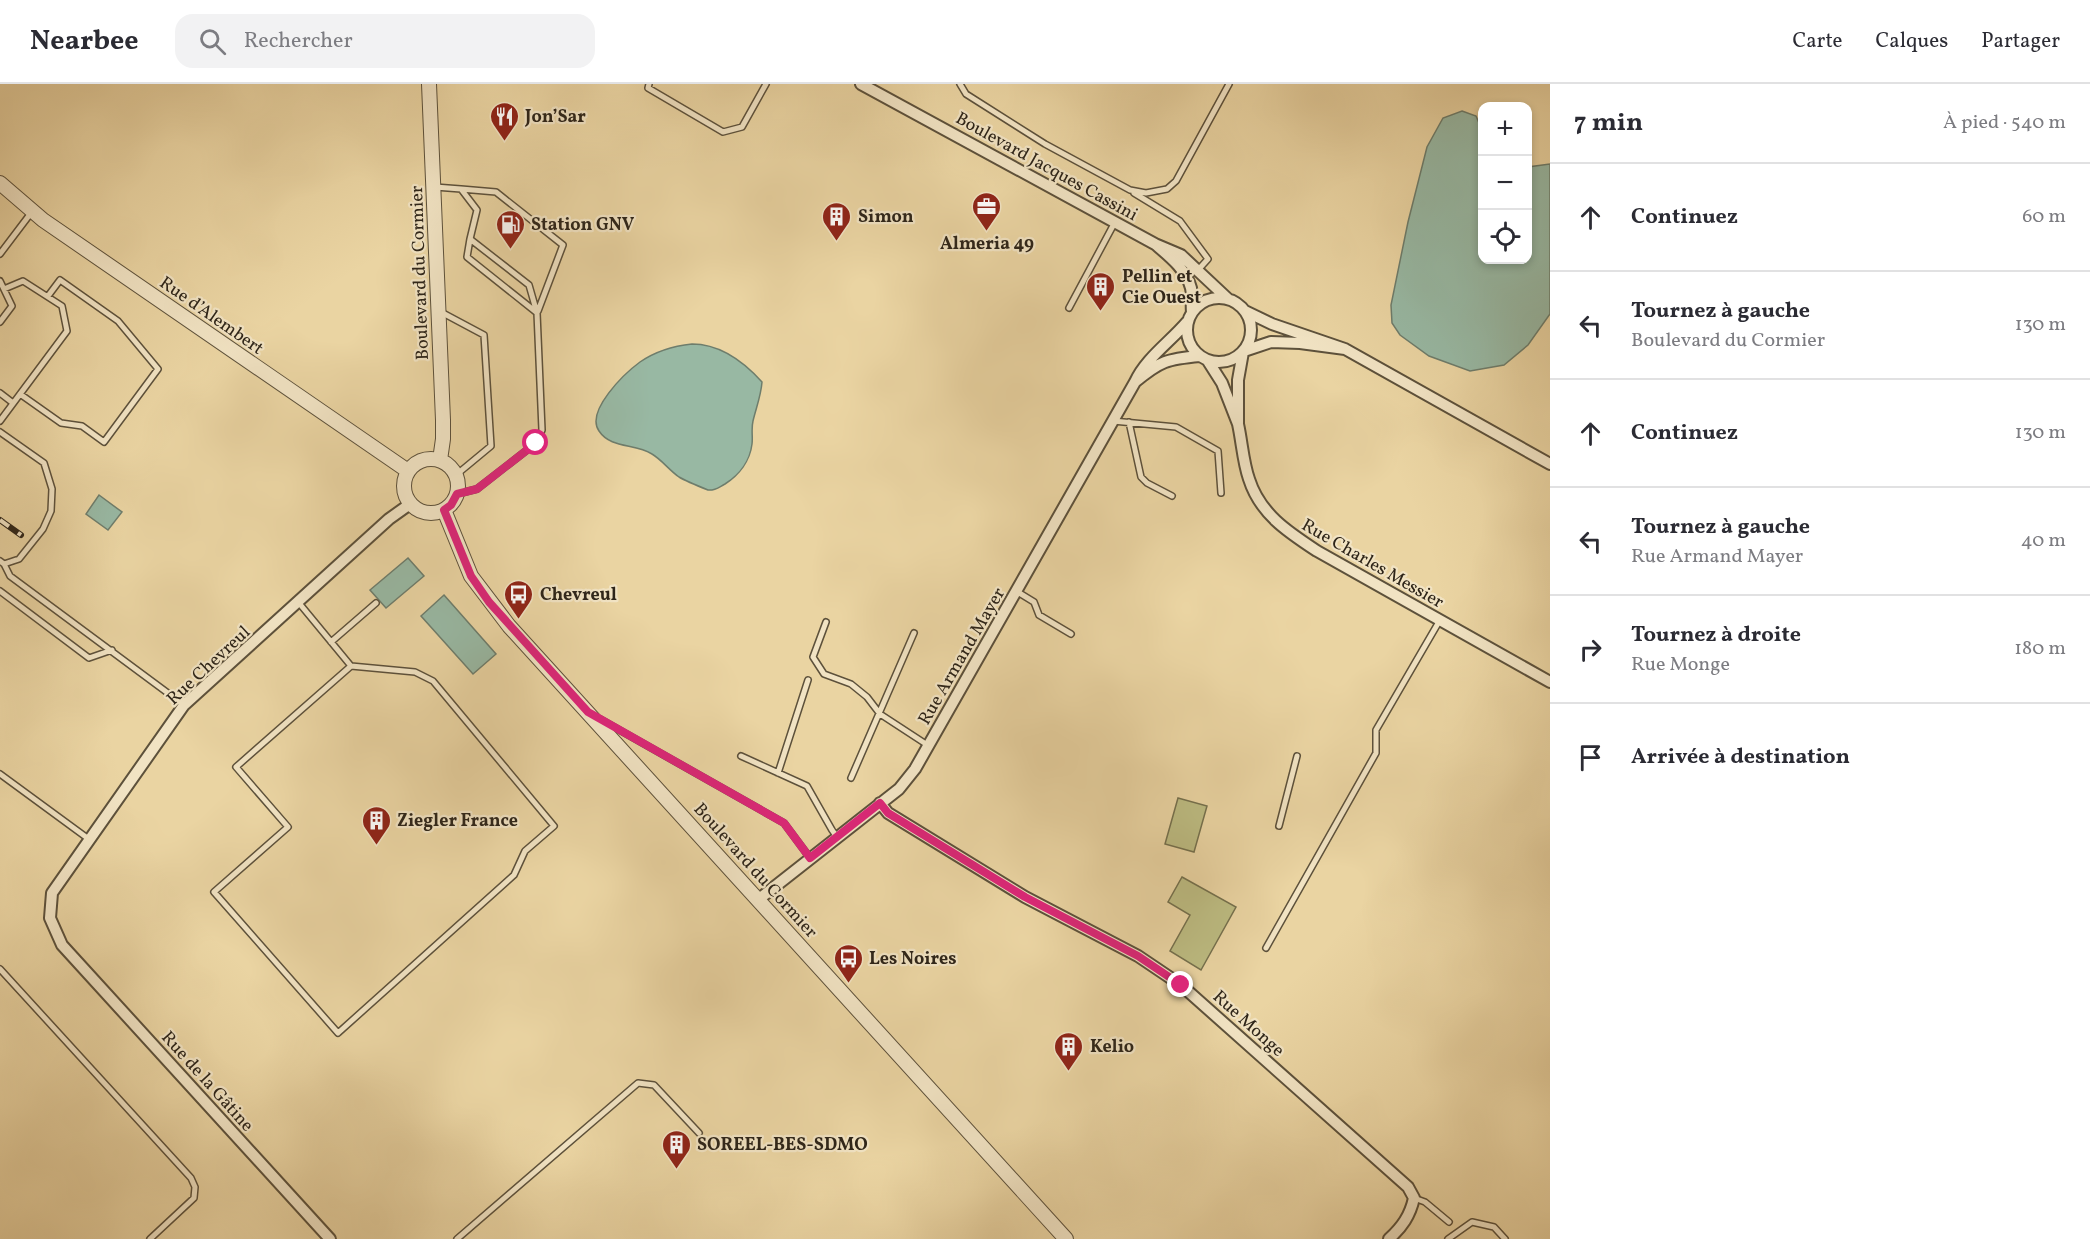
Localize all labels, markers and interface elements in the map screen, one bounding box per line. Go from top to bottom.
search box [175,14,595,68]
text: Nearbee [30,22,139,61]
icon: search [196,25,229,58]
text: Rechercher [244,26,353,57]
text: Carte [1792,27,1843,56]
text: Calques [1876,27,1948,56]
text: Partager [1981,27,2060,56]
restaurant icon: Jon’Sar [488,100,520,142]
map controls [1478,102,1532,264]
button: + [1478,102,1532,156]
place label: Jon’Sar [524,105,586,130]
text: 7 min [1574,105,1643,141]
street label: Boulevard Jacques Cassini [951,107,1142,228]
text: À pied · 540 m [1943,109,2066,137]
button: − [1478,156,1532,210]
street label: Boulevard du Cormier [405,185,436,361]
office icon: Almeria 49 [971,190,1003,232]
building icon: Simon [821,200,853,242]
icon: ahead [1574,201,1607,234]
text: Continuez [1631,202,1738,233]
text: 60 m [2022,203,2066,231]
place label: Simon [858,205,914,230]
fuel station icon: Station GNV [494,208,526,250]
button: locate [1478,210,1532,264]
place label: Station GNV [531,213,635,238]
place label: Almeria 49 [940,232,1034,257]
place label: Pellin et Cie Ouest [1122,265,1201,311]
building icon: Pellin et Cie Ouest [1085,270,1117,312]
street label: Rue d’Alembert [154,271,268,361]
text: Tournez à gauche [1631,296,1810,327]
icon: left [1574,309,1607,342]
text: 130 m [2015,311,2066,339]
text: Boulevard du Cormier [1631,327,1825,355]
icon: ahead [1574,417,1607,450]
text: Continuez [1631,418,1738,449]
text: 130 m [2015,419,2066,447]
route start [522,429,548,455]
text: Tournez à gauche [1631,512,1810,543]
street label: Rue Charles Messier [1296,513,1448,616]
icon: left [1574,525,1607,558]
text: 40 m [2021,527,2066,555]
text: Rue Armand Mayer [1631,543,1803,571]
bus stop icon: Chevreul [503,578,535,620]
place label: Chevreul [540,583,617,608]
street label: Rue Armand Mayer [913,583,1012,730]
text: Tournez à droite [1631,620,1801,651]
street label: Rue Chevreul [162,621,257,712]
icon: right [1574,633,1607,666]
text: 180 m [2014,635,2066,663]
text: Rue Monge [1631,651,1730,679]
icon: arrive [1574,741,1607,774]
text: Arrivée à destination [1631,742,1850,773]
street label: Boulevard du Cormier [687,798,823,945]
building icon: Ziegler France [360,804,392,846]
place label: Ziegler France [397,809,518,834]
bus stop icon: Les Noires [832,942,864,984]
place label: Les Noires [869,947,957,972]
route end [1167,971,1193,997]
street label: Rue Monge [1207,985,1289,1063]
street label: Rue de la Gâtine [155,1026,259,1138]
building icon: Kelio [1053,1030,1085,1072]
place label: Kelio [1090,1035,1134,1060]
building icon: SOREEL-BES-SDMO [660,1128,692,1170]
place label: SOREEL-BES-SDMO [697,1133,868,1158]

